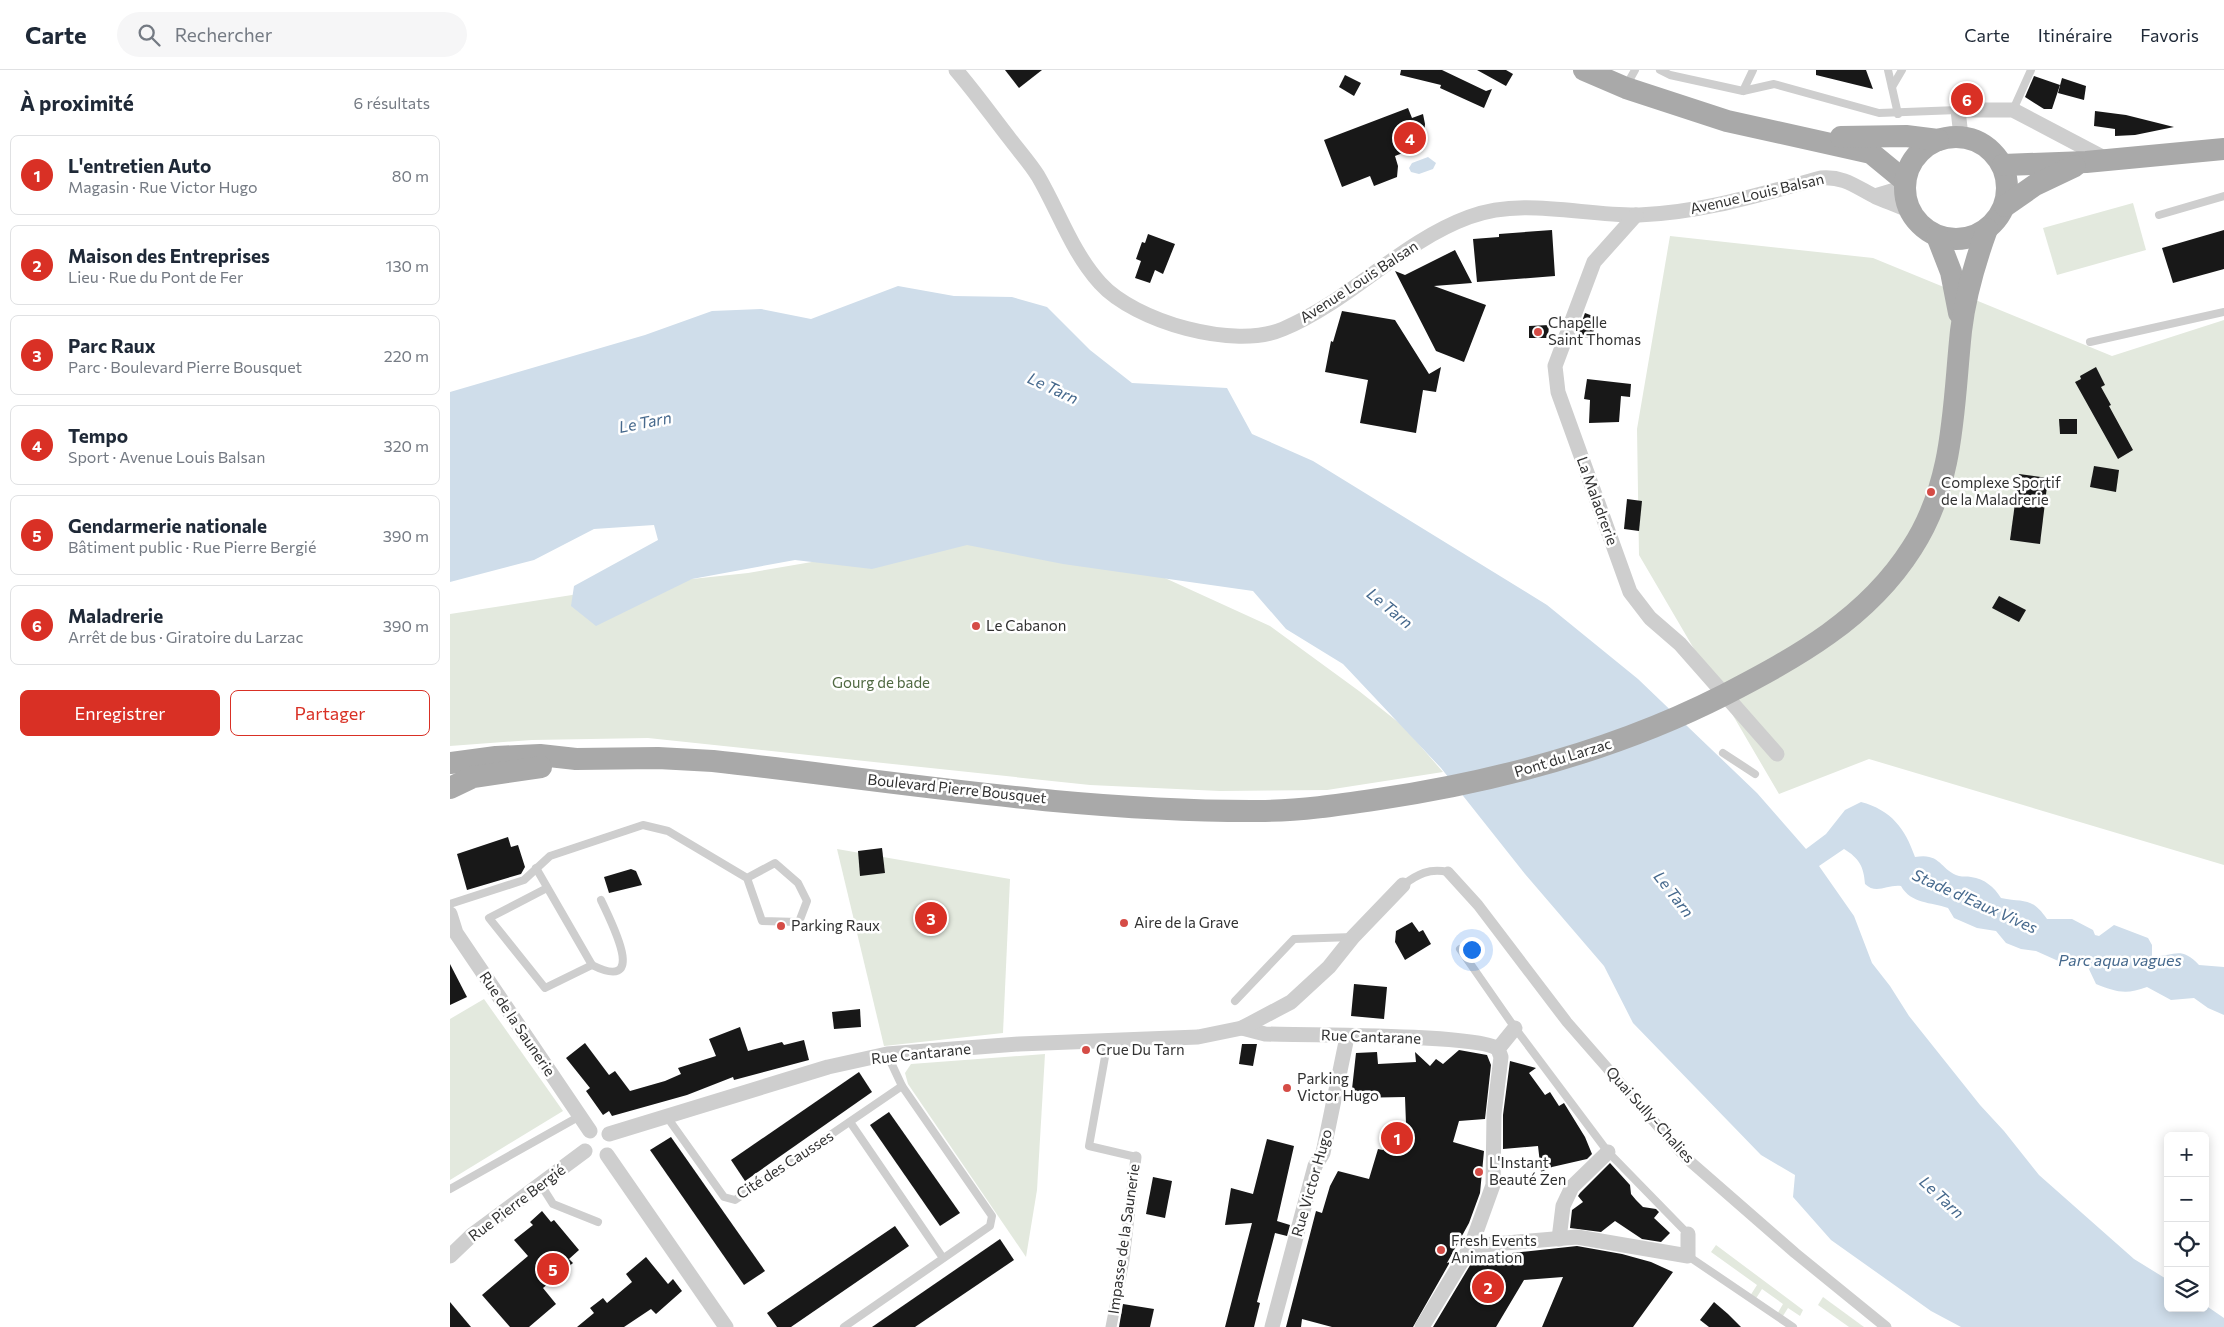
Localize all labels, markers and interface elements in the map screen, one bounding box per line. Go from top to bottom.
search box [117,12,467,57]
text: Carte [25,20,87,49]
icon: search [135,21,163,49]
text: Rechercher [175,23,272,46]
text: Carte [1964,24,2010,46]
text: Itinéraire [2038,24,2112,46]
text: Favoris [2140,24,2199,46]
pin: 6 [1951,80,1983,118]
text: À proximité [20,90,134,115]
text: 6 résultats [354,93,430,112]
pin: 4 [1394,119,1426,157]
text: L'entretien Auto [68,154,211,177]
text: 1 [33,166,41,185]
text: 80 m [392,166,429,185]
street label: Avenue Louis Balsan [1688,169,1826,217]
text: Magasin · Rue Victor Hugo [68,177,257,196]
street label: Avenue Louis Balsan [1296,236,1421,326]
text: Maison des Entreprises [68,244,270,267]
text: 2 [32,256,42,275]
text: 130 m [386,256,429,275]
text: Lieu · Rue du Pont de Fer [68,267,243,286]
place label: Chapelle Saint Thomas [1548,313,1641,348]
marker: Chapelle Saint Thomas [1532,326,1544,338]
text: Parc Raux [68,334,155,357]
text: 3 [32,346,42,365]
text: 220 m [384,346,429,365]
text: Parc · Boulevard Pierre Bousquet [68,357,302,376]
water label: Le Tarn [1025,368,1081,407]
water label: Le Tarn [617,407,673,436]
text: Tempo [68,424,128,447]
text: 4 [32,436,42,455]
text: 320 m [384,436,429,455]
text: Sport · Avenue Louis Balsan [68,447,265,466]
street label: La Maladrerie [1574,454,1622,548]
place label: Complexe Sportif de la Maladrerie [1941,473,2061,508]
marker: Complexe Sportif de la Maladrerie [1925,486,1937,498]
text: Gendarmerie nationale [68,514,267,537]
text: 5 [32,526,42,545]
text: 390 m [383,526,429,545]
text: Bâtiment public · Rue Pierre Bergié [68,537,316,556]
water label: Le Tarn [1364,583,1417,632]
text: Maladrerie [68,604,163,627]
text: 6 [32,616,42,635]
text: 390 m [383,616,429,635]
place label: Le Cabanon [986,616,1066,634]
marker: Le Cabanon [970,620,982,632]
text: Arrêt de bus · Giratoire du Larzac [68,627,303,646]
park label: Gourg de bade [832,673,930,691]
button: Enregistrer [20,690,220,736]
button: Partager [230,690,430,736]
street label: Pont du Larzac [1512,734,1614,780]
street label: Boulevard Pierre Bousquet [867,770,1047,806]
water label: Stade d'Eaux Vives [1910,864,2041,937]
water label: Le Tarn [1650,867,1698,921]
pin: 3 [915,899,947,937]
place label: Aire de la Grave [1134,913,1239,931]
place label: Parking Raux [791,916,880,934]
marker: Aire de la Grave [1118,917,1130,929]
marker: Parking Raux [775,920,787,932]
your location [1459,937,1485,963]
water label: Parc aqua vagues [2058,950,2182,969]
street label: Rue de la Saunerie [476,968,560,1079]
street label: Rue Cantarane [1321,1025,1421,1047]
street label: Rue Cantarane [870,1039,972,1067]
place label: Crue Du Tarn [1096,1040,1184,1058]
marker: Crue Du Tarn [1080,1044,1092,1056]
street label: Quai Sully-Chalies [1603,1063,1699,1166]
place label: Parking Victor Hugo [1297,1069,1379,1104]
marker: Parking Victor Hugo [1281,1082,1293,1094]
pin: 1 [1381,1119,1413,1157]
street label: Cité des Causses [733,1126,837,1202]
street label: Rue Victor Hugo [1287,1127,1335,1239]
map controls [2164,1132,2209,1312]
button: + [2164,1132,2209,1177]
place label: L'Instant Beauté Zen [1489,1153,1566,1188]
street label: Rue Pierre Bergié [465,1160,568,1244]
street label: Impasse de la Saunerie [1104,1162,1142,1315]
marker: L'Instant Beauté Zen [1473,1166,1485,1178]
water label: Le Tarn [1916,1171,1968,1222]
button: − [2164,1177,2209,1222]
button: locate [2164,1222,2209,1267]
place label: Fresh Events Animation [1451,1231,1537,1266]
marker: Fresh Events Animation [1435,1244,1447,1256]
pin: 5 [537,1250,569,1288]
button: layers [2164,1267,2209,1312]
pin: 2 [1472,1268,1504,1306]

